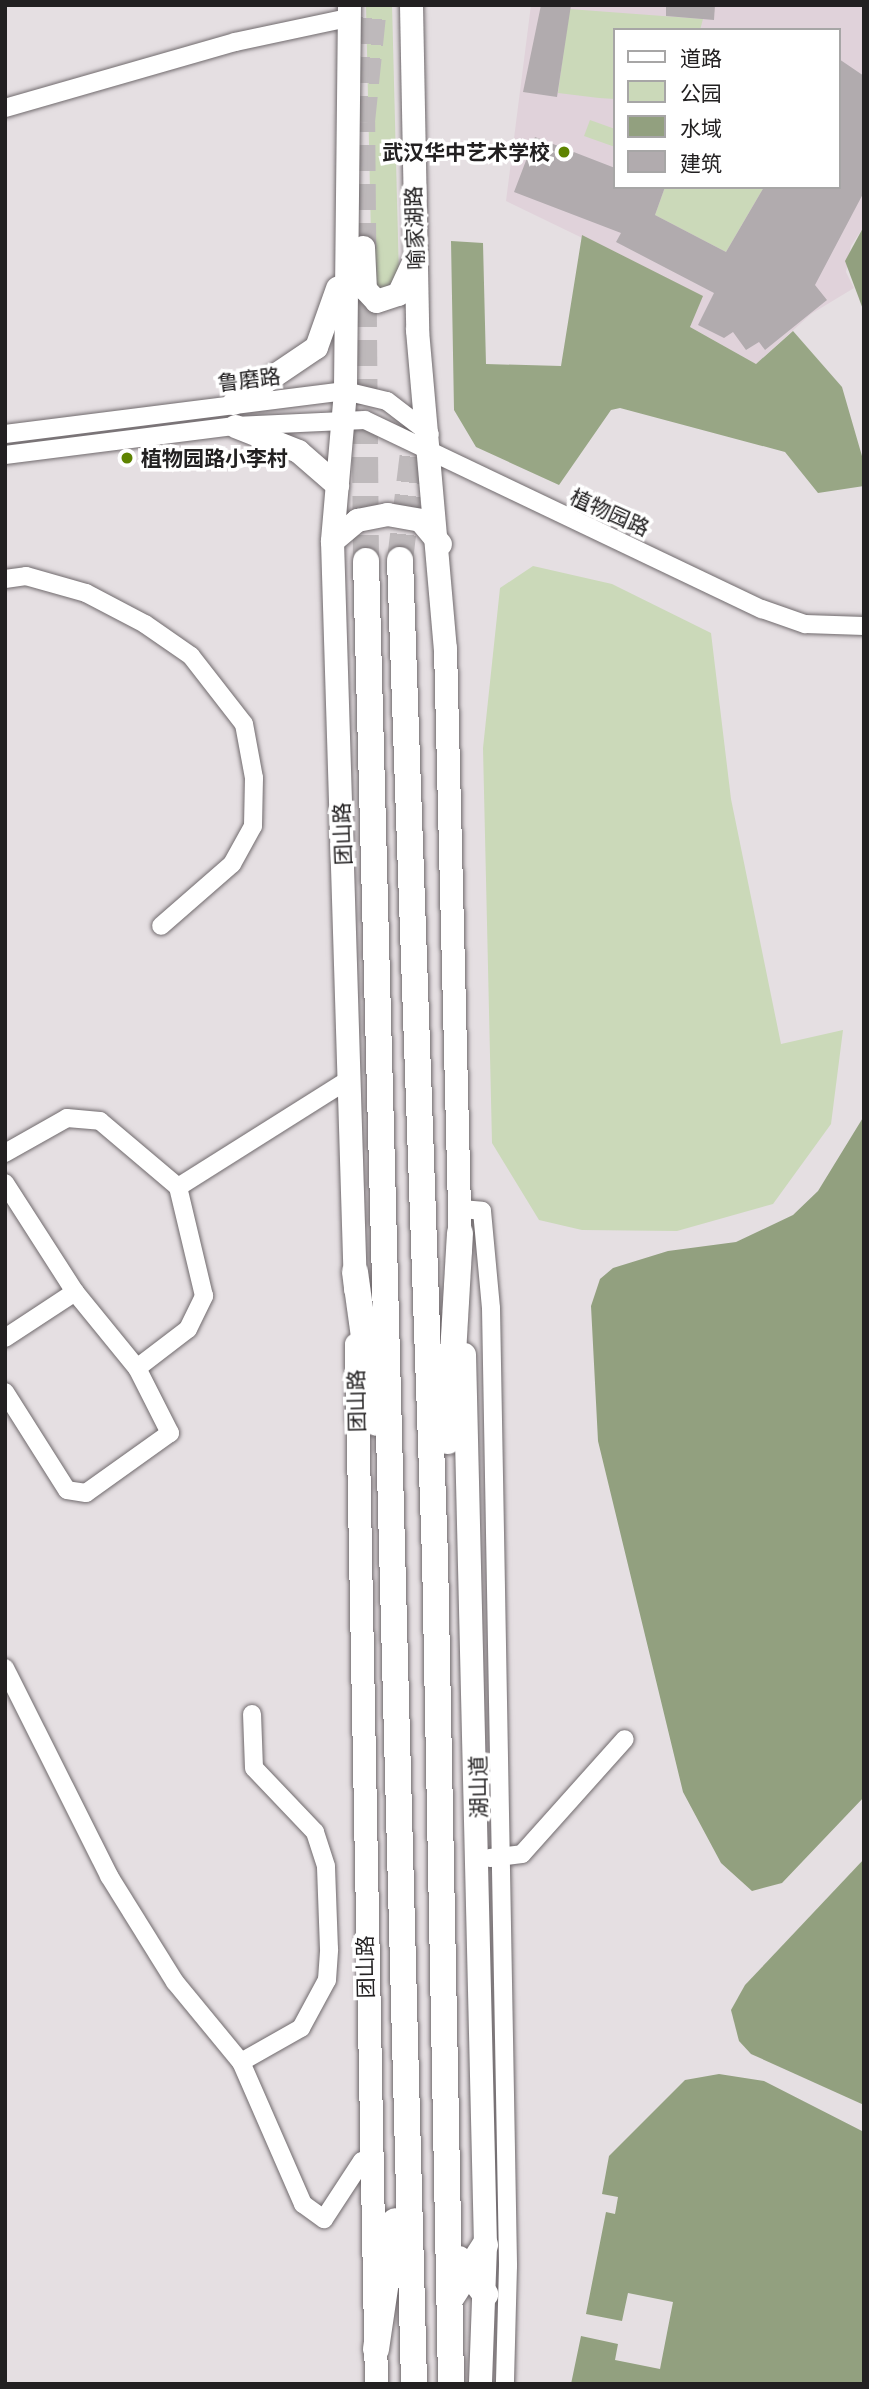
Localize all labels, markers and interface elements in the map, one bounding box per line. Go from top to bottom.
legend [614,28,841,189]
text: 道路 [680,44,722,72]
text: 公园 [680,79,722,107]
text: 水域 [680,114,722,142]
place label: 武汉华中艺术学校 [382,139,550,165]
marker: 武汉华中艺术学校 [556,144,572,160]
text: 建筑 [680,149,722,177]
street label: 喻家湖路 [400,186,428,270]
street label: 鲁磨路 [216,363,282,395]
place label: 植物园路小李村 [141,445,288,471]
marker: 植物园路小李村 [119,450,135,466]
street label: 植物园路 [567,483,653,541]
street label: 团山路 [328,802,356,866]
street label: 团山路 [343,1369,369,1433]
street label: 湖山道 [465,1755,491,1819]
street label: 团山路 [352,1935,378,1999]

